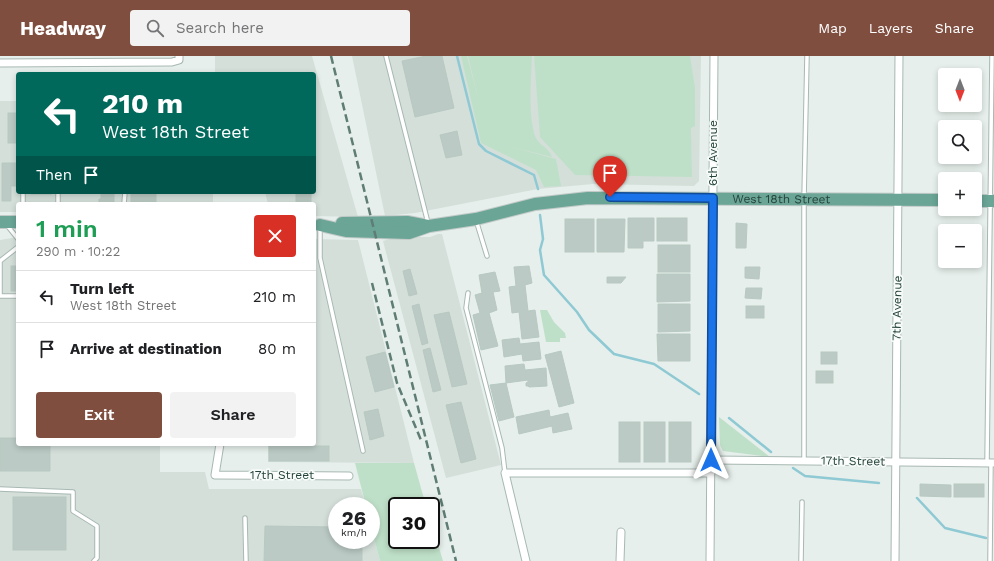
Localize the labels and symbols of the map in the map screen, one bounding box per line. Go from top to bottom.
north arrow [938,68,982,112]
street label: 6th Avenue [706,120,720,186]
pin [593,156,627,197]
street label: West 18th Street [732,192,830,206]
street label: 7th Avenue [889,275,905,341]
position arrow [690,439,732,481]
street label: 17th Street [821,453,885,469]
street label: 17th Street [250,468,314,482]
speed limit sign: 30 [388,497,440,549]

